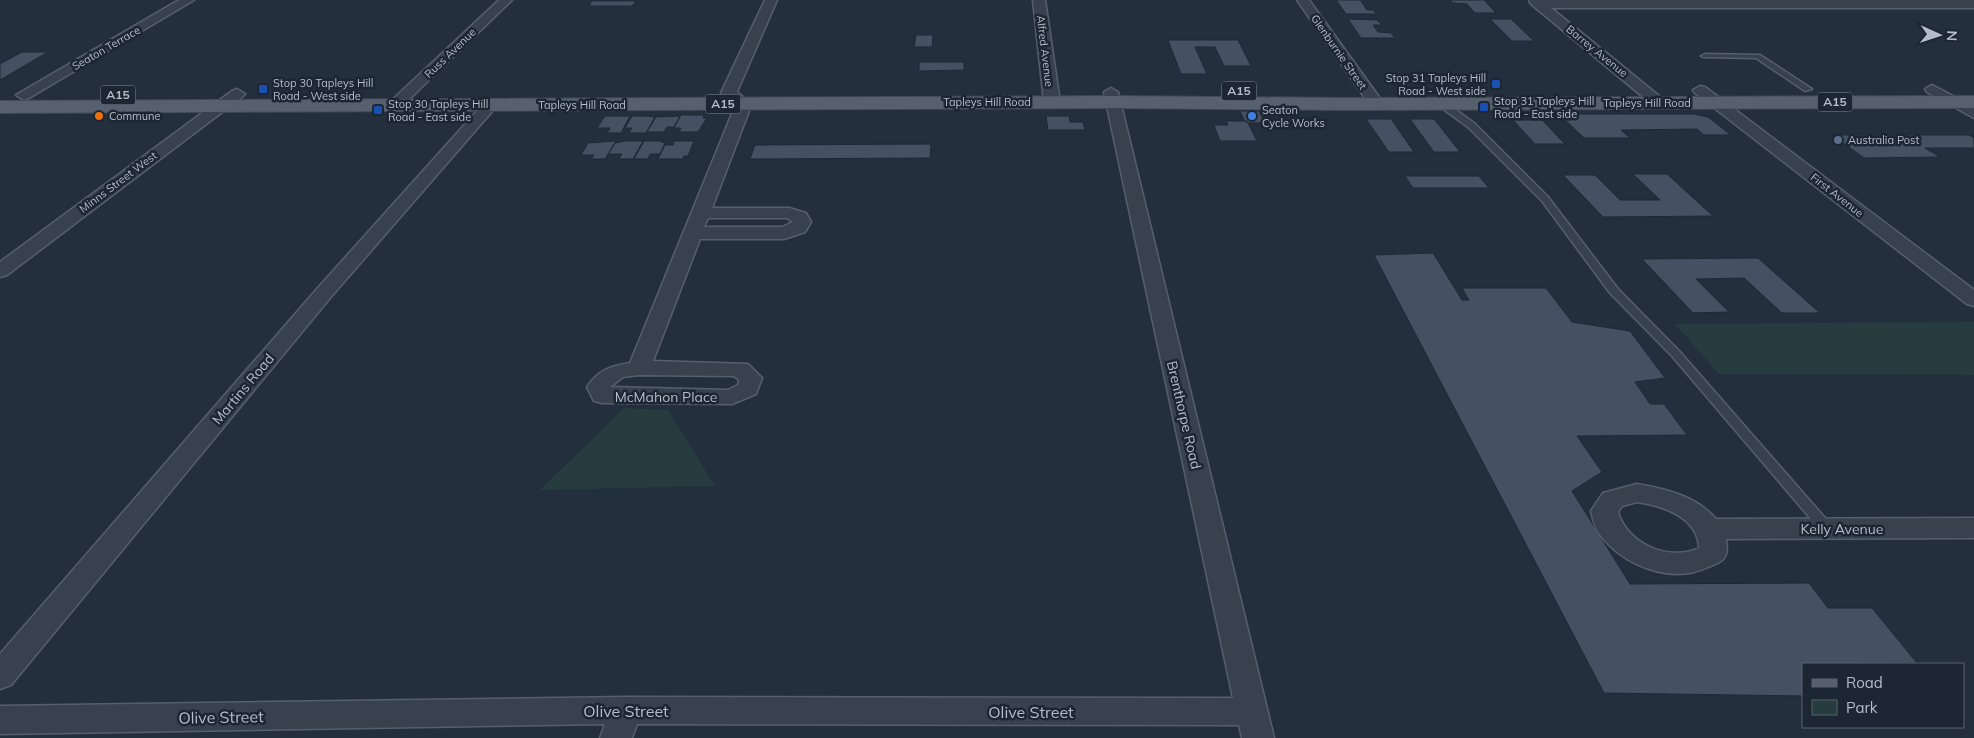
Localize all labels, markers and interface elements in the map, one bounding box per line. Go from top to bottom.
north arrow [1914,10,1964,60]
street label: Glenburnie Street [1308,12,1370,92]
street label: Alfred Avenue [1034,14,1056,88]
street label: Barrey Avenue [1563,22,1631,80]
street label: Seaton Terrace [69,23,143,73]
street label: Russ Avenue [421,25,479,81]
text: N [1943,30,1961,41]
place label: Stop 31 Tapleys Hill Road - West side [1386,71,1486,98]
place label: Stop 30 Tapleys Hill Road - West side [273,76,373,103]
marker: Stop 31 Tapleys Hill Road - West side [1490,78,1502,90]
road number: A15 [1222,82,1256,100]
marker: Stop 30 Tapleys Hill Road - West side [257,83,269,95]
road number: A15 [100,86,136,104]
road number: A15 [1818,92,1852,111]
place label: Stop 31 Tapleys Hill Road - East side [1494,94,1594,121]
road number: A15 [706,95,740,114]
street label: Tapleys Hill Road [943,95,1031,109]
street label: Tapleys Hill Road [1603,96,1691,110]
place label: Stop 30 Tapleys Hill Road - East side [388,97,488,124]
street label: Tapleys Hill Road [538,98,626,112]
marker: Stop 31 Tapleys Hill Road - East side [1478,101,1490,113]
place label: Seaton Cycle Works [1262,103,1325,130]
marker: Stop 30 Tapleys Hill Road - East side [372,104,384,116]
place label: Commune [109,109,161,123]
marker: Commune [93,110,105,122]
marker: Seaton Cycle Works [1246,110,1258,122]
place label: Australia Post [1848,133,1920,147]
marker: Australia Post [1832,134,1844,146]
street label: Minns Street West [76,148,160,216]
street label: First Avenue [1808,170,1866,220]
street label: Martins Road [208,350,278,428]
street label: Brenthorpe Road [1163,359,1205,471]
street label: McMahon Place [615,388,717,406]
street label: Kelly Avenue [1801,520,1883,538]
legend [1802,663,1964,728]
text: Road [1846,673,1883,692]
text: Park [1846,698,1878,717]
street label: Olive Street [583,701,669,721]
street label: Olive Street [988,702,1074,722]
street label: Olive Street [178,706,264,728]

